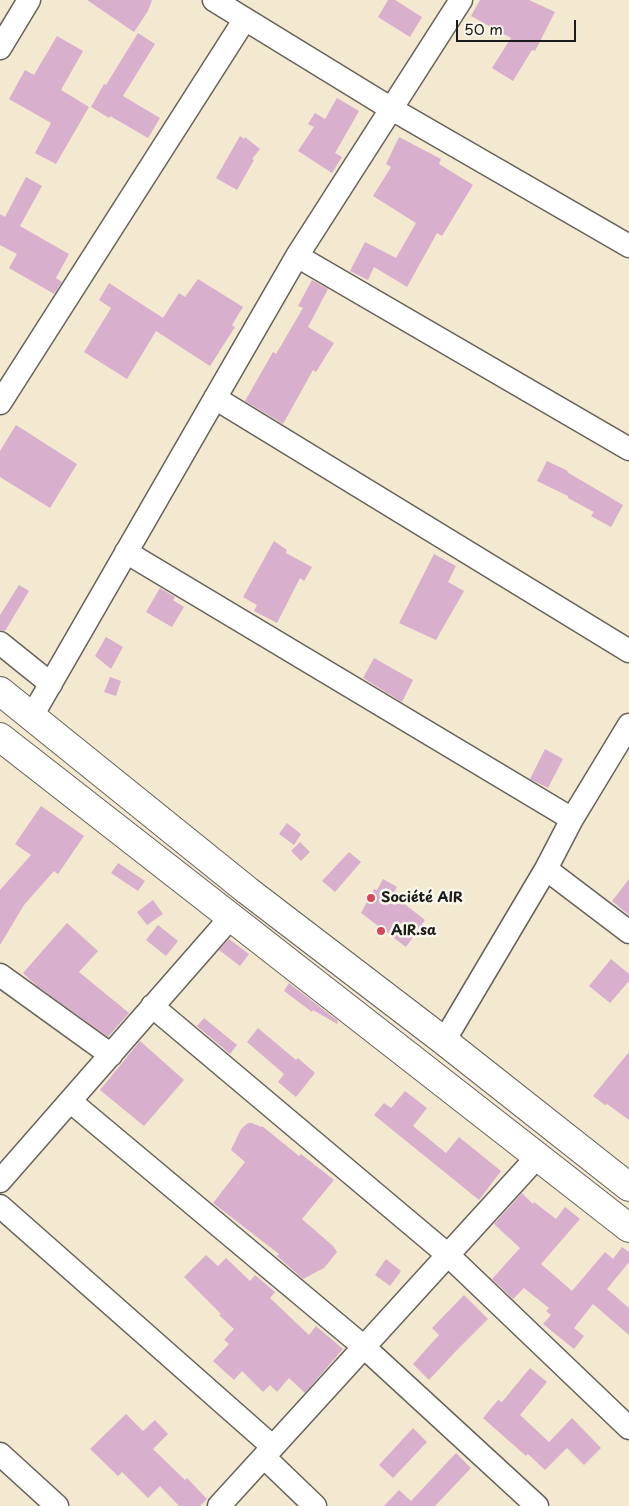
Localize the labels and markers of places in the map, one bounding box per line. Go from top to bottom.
place label: Société AIR [381,890,463,906]
marker: Société AIR [365,892,377,904]
place label: AIR.sa [391,923,436,939]
marker: AIR.sa [375,925,387,937]

